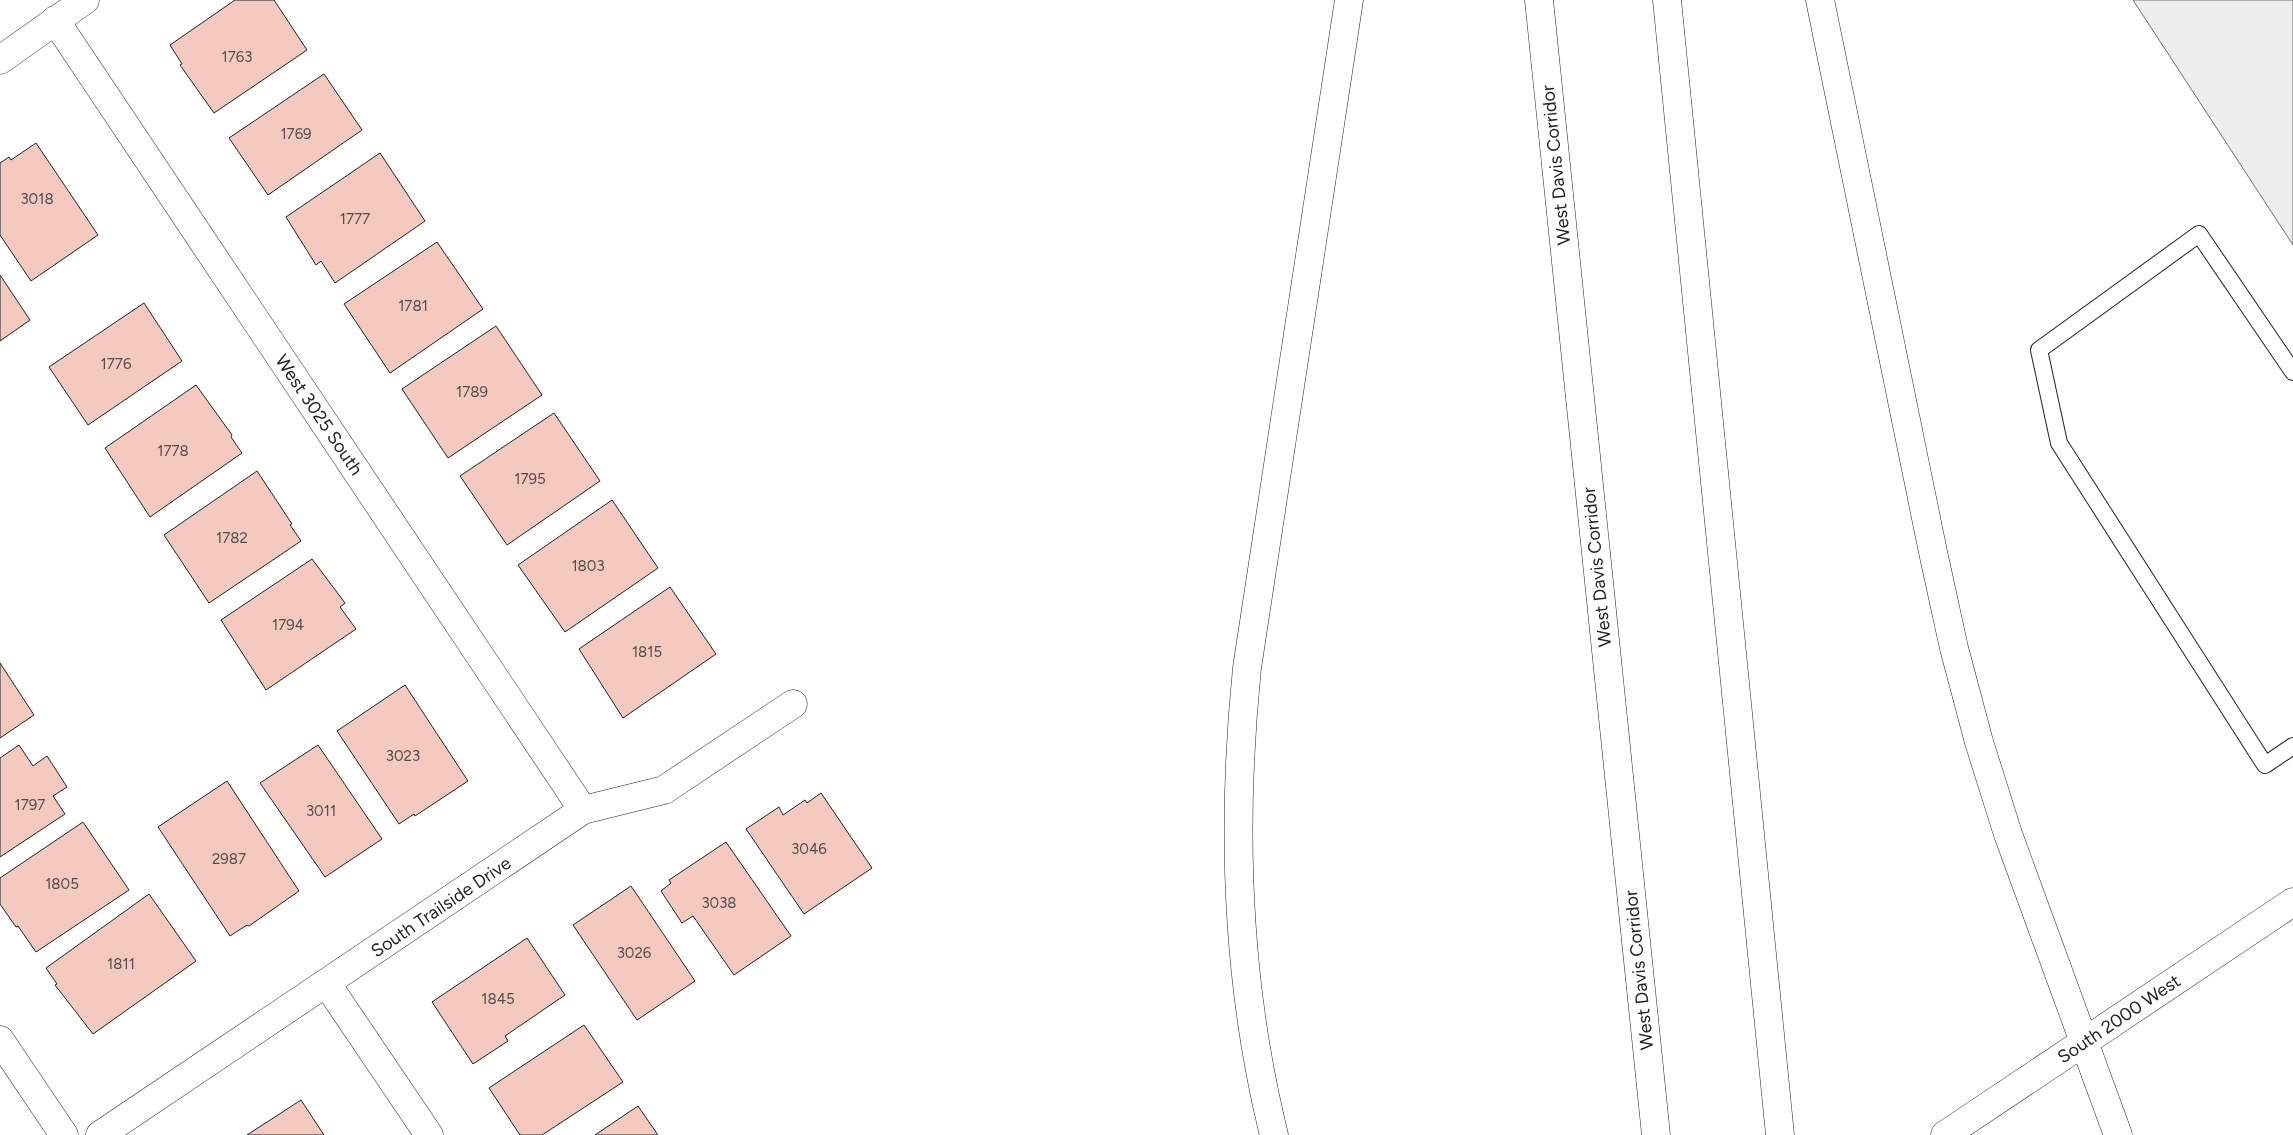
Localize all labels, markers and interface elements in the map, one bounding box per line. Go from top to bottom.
house number: 1763 [222,48,252,66]
street label: West Davis Corridor [1537,84,1575,246]
house number: 1769 [280,125,312,143]
house number: 3018 [20,190,54,208]
house number: 1777 [340,210,370,228]
house number: 1781 [398,297,428,315]
street label: West 3025 South [271,351,367,479]
house number: 1776 [101,355,132,373]
house number: 1789 [456,383,488,401]
house number: 1778 [157,442,189,460]
house number: 1795 [514,470,546,488]
street label: West Davis Corridor [1578,486,1616,648]
house number: 1782 [216,529,248,547]
house number: 1803 [571,557,605,575]
house number: 1794 [272,616,304,634]
house number: 1815 [632,643,662,661]
house number: 3023 [386,747,420,765]
house number: 1797 [15,796,45,814]
house number: 3011 [306,802,336,820]
house number: 3046 [791,840,827,858]
house number: 2987 [212,850,246,868]
street label: South Trailside Drive [367,852,515,962]
house number: 1805 [45,875,79,893]
street label: West Davis Corridor [1620,889,1658,1051]
house number: 3038 [701,894,737,912]
house number: 3026 [617,944,652,962]
house number: 1811 [107,955,135,973]
street label: South 2000 West [2053,970,2185,1068]
house number: 1845 [481,990,515,1008]

